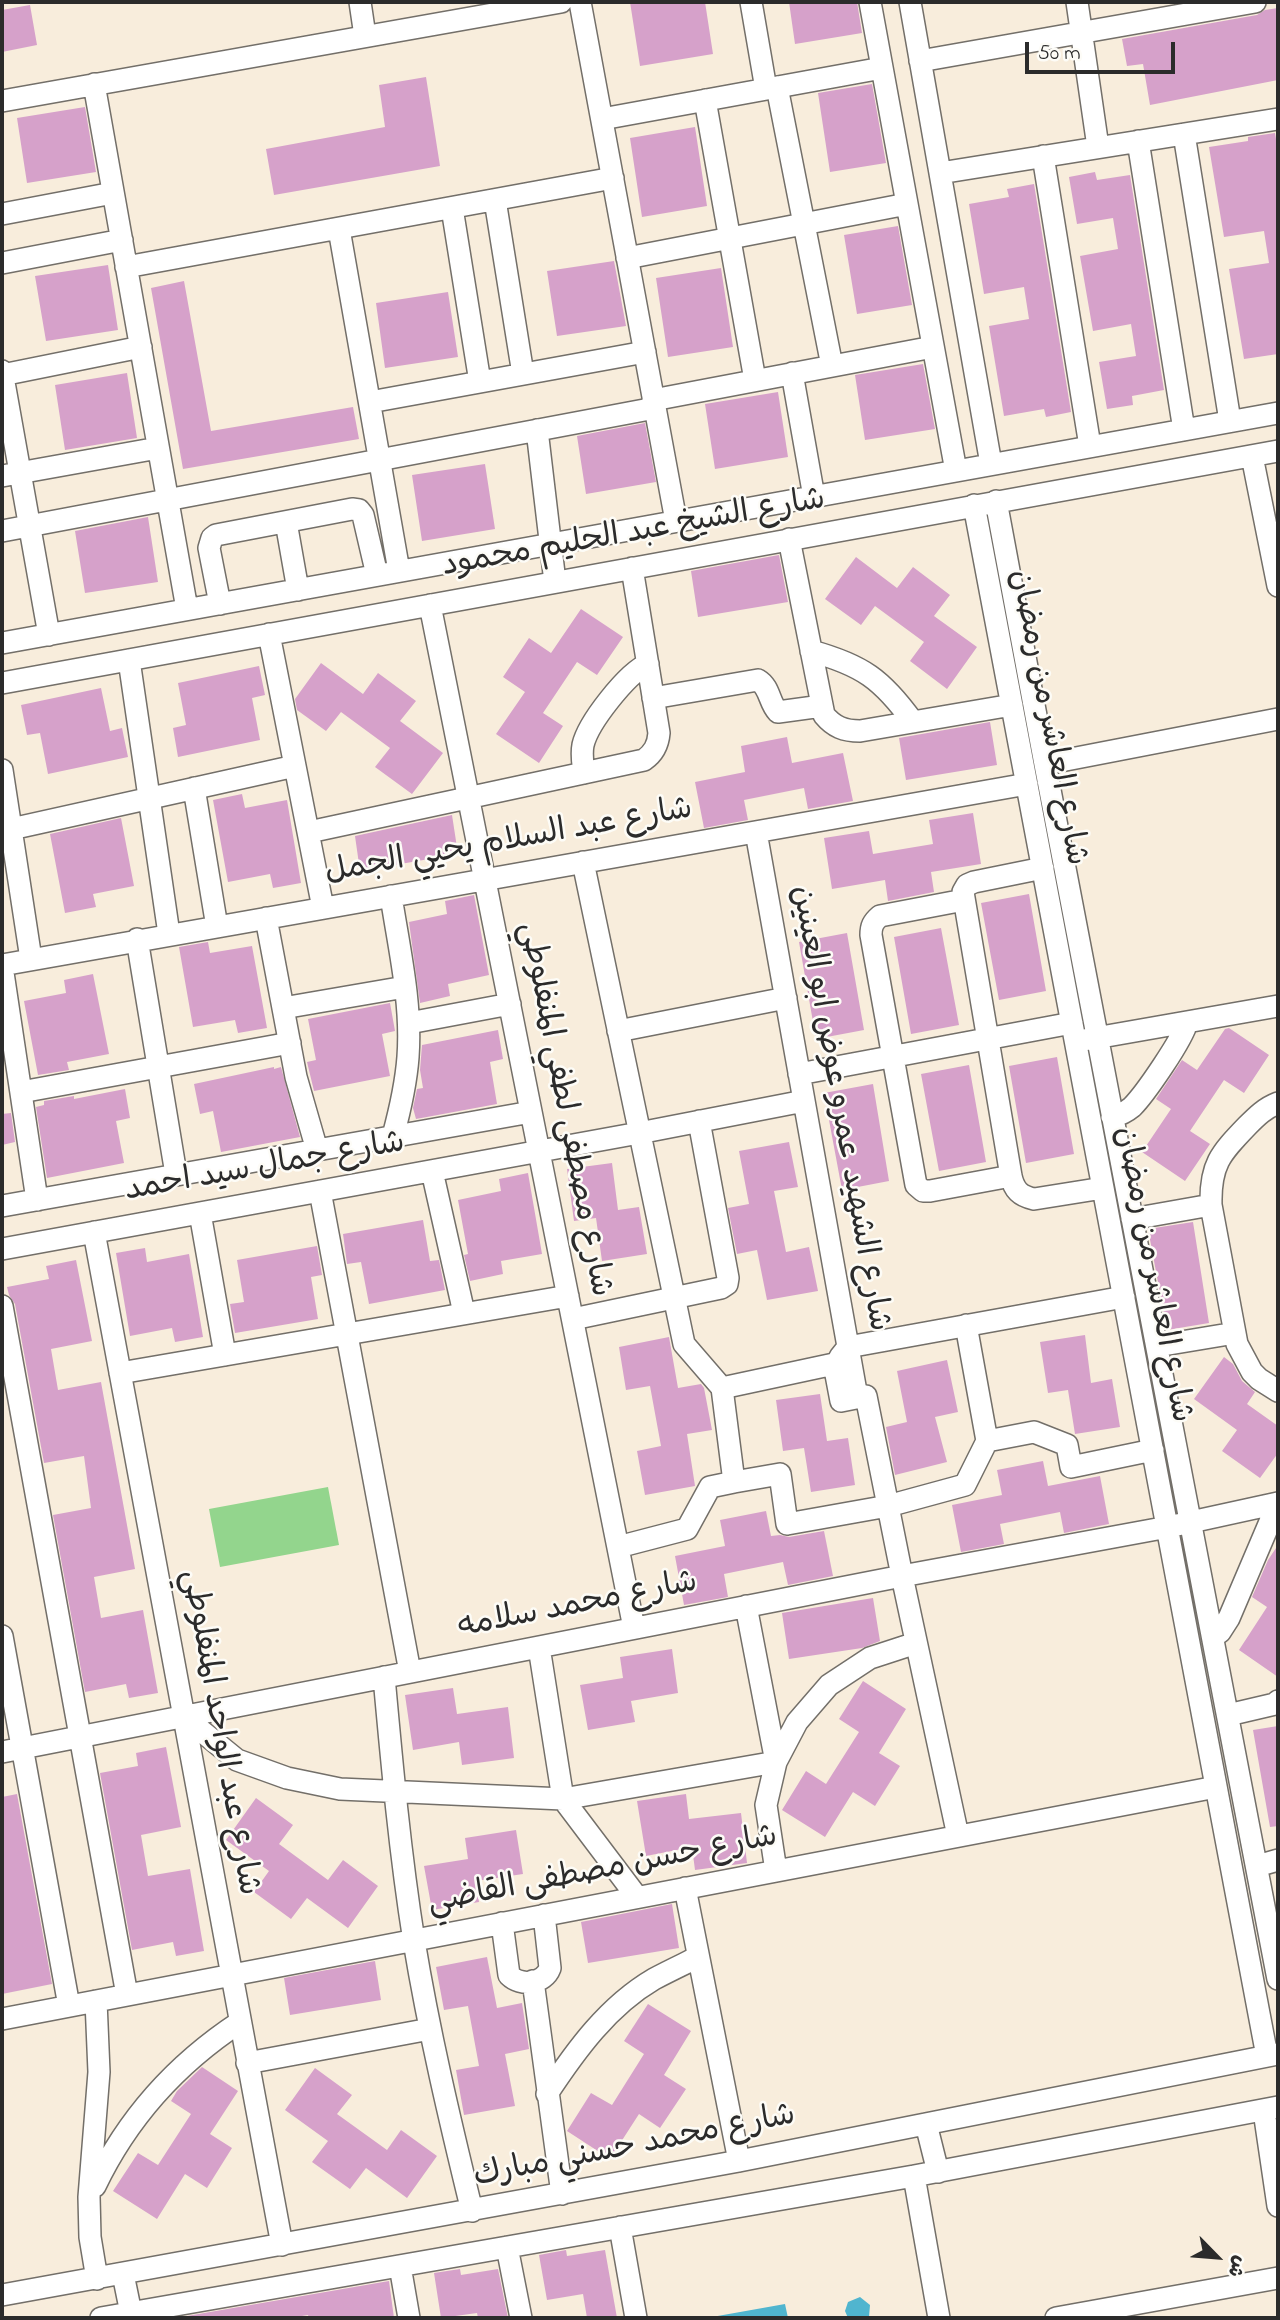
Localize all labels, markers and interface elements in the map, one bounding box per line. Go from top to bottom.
scale bar [1028,28,1178,72]
text: 50 m [1038,39,1081,69]
street label: شارع الشيخ عبد الحليم محمود [439,482,829,588]
street label: شارع العاشر من رمضان [998,567,1094,869]
street label: شارع عبد السلام يحيي الجمل [322,792,696,894]
street label: شارع الشهيد عمرو عوض ابو العينين [780,883,896,1335]
street label: شارع مصطفى لطفي المنفلوطي [508,920,618,1300]
street label: شارع العاشر من رمضان [1103,1124,1199,1426]
street label: شارع جمال سيد احمد [122,1125,408,1213]
street label: شارع محمد سلامه [455,1565,701,1649]
street label: شارع عبد الواحد المنفلوطي [170,1567,266,1899]
street label: شارع حسن مصطفى القاضي [425,1819,781,1925]
street label: شارع محمد حسني مبارك [471,2098,799,2198]
north arrow [1182,2222,1252,2292]
text: ش [1220,2251,1253,2281]

